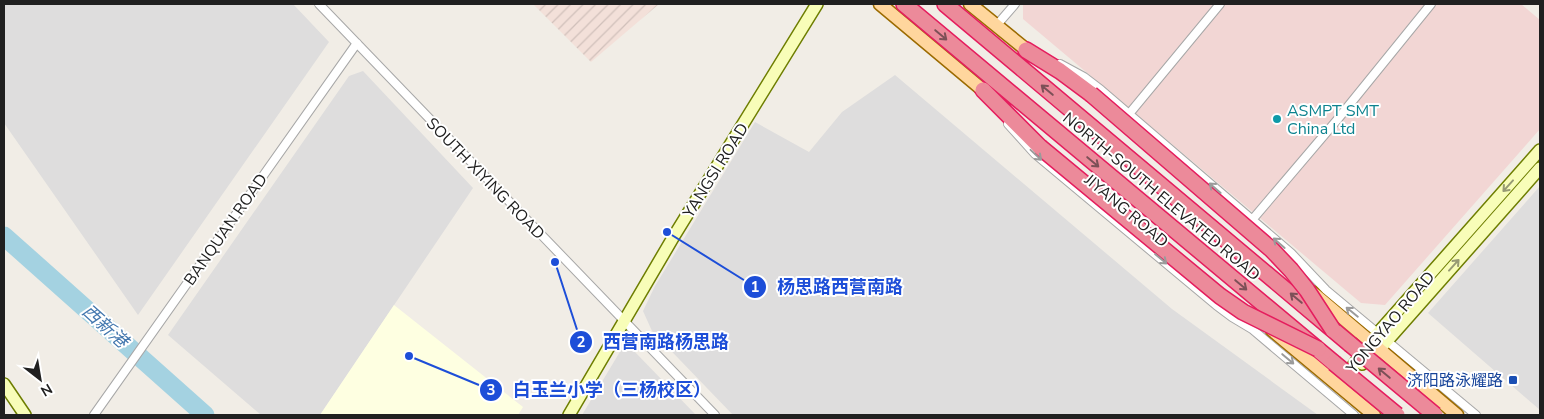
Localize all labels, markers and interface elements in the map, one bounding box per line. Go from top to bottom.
one-way arrow [934,30,947,41]
one-way arrow [1041,84,1054,96]
place label: ASMPT SMT China Ltd [1287,100,1379,140]
street label: NORTH-SOUTH ELEVATED ROAD [1058,108,1265,286]
street label: SOUTH XIYING ROAD [421,113,549,245]
marker: ASMPT SMT China Ltd [1271,113,1283,125]
street label: YANGSI ROAD [677,119,754,223]
one-way arrow [1030,149,1043,161]
one-way arrow [1086,156,1099,168]
street label: BANQUAN ROAD [179,169,273,290]
street label: JIYANG ROAD [1079,169,1173,252]
one-way arrow [1502,180,1514,193]
one-way arrow [1209,183,1222,194]
one-way arrow [1273,238,1286,249]
one-way arrow [1154,254,1167,265]
one-way arrow [1448,258,1460,271]
street label: YONGYAO ROAD [1341,267,1440,379]
callout: 杨思路西营南路 [742,271,913,304]
text: 杨思路西营南路 [777,275,903,299]
text: 1 [750,277,760,297]
one-way arrow [1234,280,1247,291]
one-way arrow [1289,293,1302,304]
water label: 西新港 [77,299,135,355]
one-way arrow [1345,306,1358,317]
callout: 西营南路杨思路 [568,325,739,358]
text: 西营南路杨思路 [603,330,729,354]
text: 2 [576,332,586,352]
north arrow [15,354,65,404]
one-way arrow [1282,354,1295,365]
one-way arrow [1378,367,1391,378]
place label: 济阳路泳耀路 [1407,370,1503,392]
callout: 白玉兰小学（三杨校区） [478,374,721,407]
marker: 济阳路泳耀路 [1507,374,1519,386]
text: 白玉兰小学（三杨校区） [513,378,711,402]
text: N [37,379,56,401]
text: 3 [486,380,496,400]

